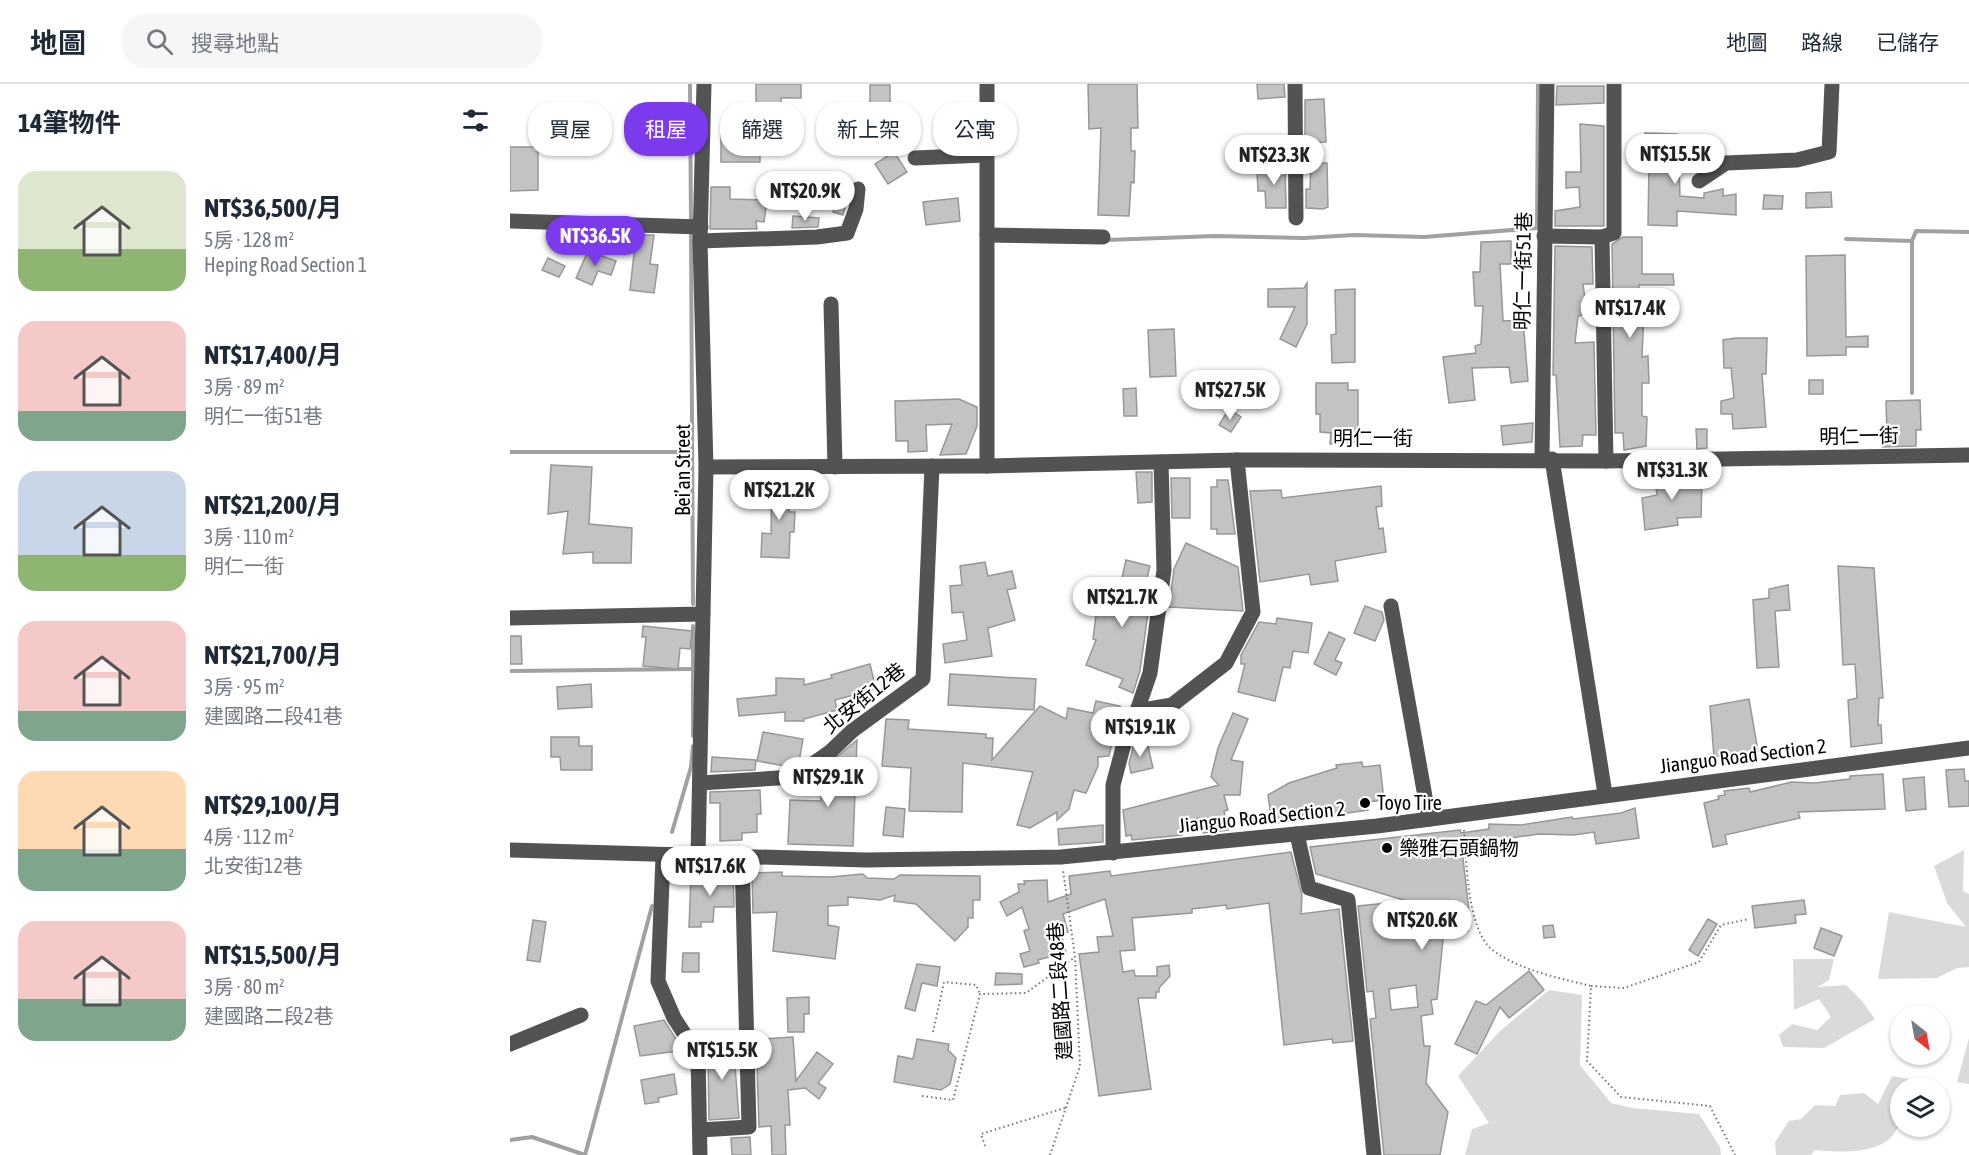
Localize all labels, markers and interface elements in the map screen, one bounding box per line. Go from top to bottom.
search box [122,14,542,68]
icon: search [143,25,176,58]
text: 地圖 [30,27,86,59]
text: 搜尋地點 [191,30,279,56]
text: 地圖 [1726,30,1768,54]
text: 路線 [1801,30,1843,54]
text: 已儲存 [1876,30,1939,54]
chip: 買屋 [528,102,612,156]
chip: 租屋 [624,102,708,156]
chip: 篩選 [720,102,804,156]
chip: 新上架 [816,102,921,156]
chip: 公寓 [933,102,1017,156]
icon: filters [459,104,492,137]
text: 14筆物件 [18,108,120,138]
pin: NT$15.5K [1613,134,1737,185]
pin: NT$23.3K [1212,135,1336,186]
text: NT$15.5K [1640,142,1710,165]
text: NT$23.3K [1239,143,1309,166]
pin: NT$20.9K [743,171,867,222]
text: NT$20.9K [770,179,840,202]
text: NT$36,500/月 [204,193,342,223]
icon: home [66,195,138,267]
street label: 明仁一街51巷 [1510,211,1535,331]
pin: NT$36.5K [533,216,657,267]
text: NT$36.5K [560,224,630,247]
text: 5房 · 128 m² [204,228,294,251]
text: Heping Road Section 1 [204,253,367,276]
pin: NT$17.4K [1568,288,1692,339]
text: NT$17.4K [1595,296,1665,319]
text: NT$17,400/月 [204,340,342,370]
icon: home [66,345,138,417]
pin: NT$27.5K [1168,370,1292,421]
text: 3房 · 89 m² [204,375,285,398]
text: NT$27.5K [1195,378,1265,401]
text: 明仁一街51巷 [204,404,323,427]
street label: 明仁一街 [1819,423,1899,448]
street label: Bei’an Street [671,424,694,516]
street label: 明仁一街 [1333,426,1413,449]
pin: NT$31.3K [1610,450,1734,501]
text: NT$31.3K [1637,458,1707,481]
pin: NT$21.2K [717,470,841,521]
text: NT$21.2K [744,478,814,501]
text: NT$21,200/月 [204,490,342,520]
icon: home [66,495,138,567]
text: 3房 · 110 m² [204,525,294,548]
text: 明仁一街 [204,554,284,577]
pin: NT$21.7K [1060,577,1184,628]
text: NT$21.7K [1087,585,1157,608]
text: NT$21,700/月 [204,640,342,670]
icon: home [66,645,138,717]
street label: 北安街12巷 [818,658,909,738]
text: 3房 · 95 m² [204,675,285,698]
text: 建國路二段41巷 [204,704,343,727]
pin: NT$19.1K [1078,707,1202,758]
text: NT$19.1K [1105,715,1175,738]
street label: Jianguo Road Section 2 [1658,734,1828,777]
pin: NT$29.1K [766,757,890,808]
text: NT$29.1K [793,765,863,788]
text: NT$29,100/月 [204,790,342,820]
place label: Toyo Tire [1377,791,1442,814]
icon: home [66,795,138,867]
street label: Jianguo Road Section 2 [1177,796,1347,837]
marker: Toyo Tire [1358,796,1372,810]
text: 4房 · 112 m² [204,825,294,848]
place label: 樂雅石頭鍋物 [1399,836,1519,859]
marker: 樂雅石頭鍋物 [1380,841,1394,855]
pin: NT$17.6K [648,846,772,897]
text: 北安街12巷 [204,854,303,877]
text: NT$17.6K [675,854,745,877]
pin: NT$20.6K [1360,900,1484,951]
text: NT$20.6K [1387,908,1457,931]
street label: 建國路二段48巷 [1043,921,1076,1061]
text: NT$15,500/月 [204,940,342,970]
icon: home [66,945,138,1017]
text: 3房 · 80 m² [204,975,285,998]
text: 建國路二段2巷 [204,1004,333,1027]
north arrow [1890,1005,1950,1065]
map controls [1890,1005,1950,1137]
pin: NT$15.5K [660,1030,784,1081]
text: NT$15.5K [687,1038,757,1061]
button: layers [1890,1077,1950,1137]

